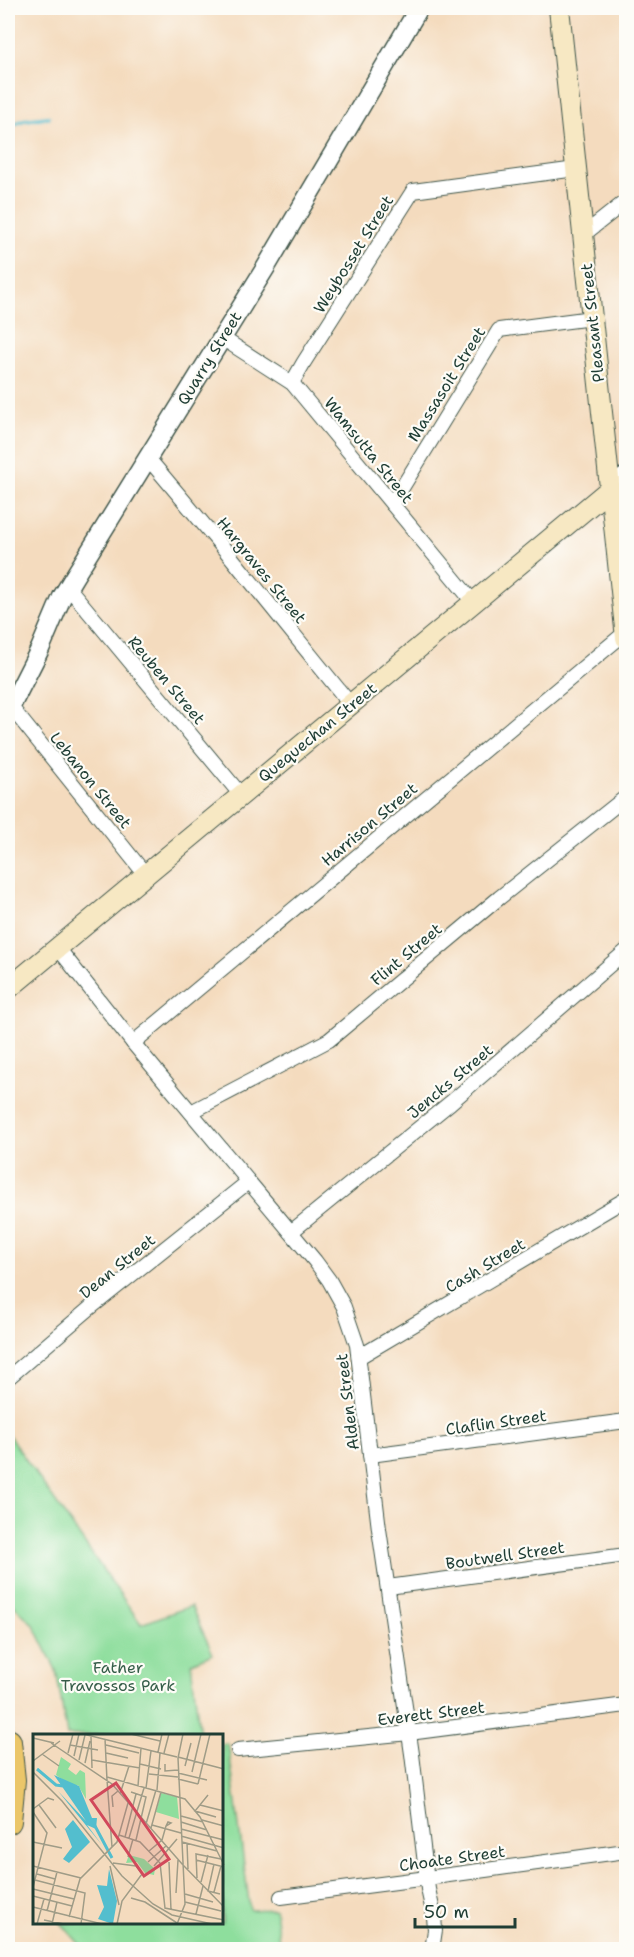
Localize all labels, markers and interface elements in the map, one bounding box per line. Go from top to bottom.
street label: Weybosset Street [309,191,398,317]
street label: Pleasant Street [576,262,609,384]
street label: Quarry Street [172,308,246,409]
street label: Massasoit Street [403,323,490,446]
street label: Wamsutta Street [319,393,418,508]
street label: Hargraves Street [212,513,311,628]
street label: Reuben Street [123,632,210,729]
street label: Quequechan Street [254,678,381,787]
street label: Lebanon Street [45,728,136,833]
street label: Harrison Street [317,778,422,871]
street label: Flint Street [366,918,446,990]
street label: Jencks Street [403,1040,497,1123]
street label: Dean Street [75,1229,159,1303]
street label: Cash Street [441,1233,529,1298]
street label: Alden Street [331,1352,364,1452]
street label: Claflin Street [444,1405,548,1440]
street label: Boutwell Street [444,1537,566,1574]
park label: Father Travossos Park [61,1657,175,1696]
street label: Everett Street [376,1696,486,1730]
inset map [33,1734,224,1924]
street label: Choate Street [398,1841,506,1876]
scale bar [415,1891,516,1929]
text: 50 m [424,1900,469,1924]

